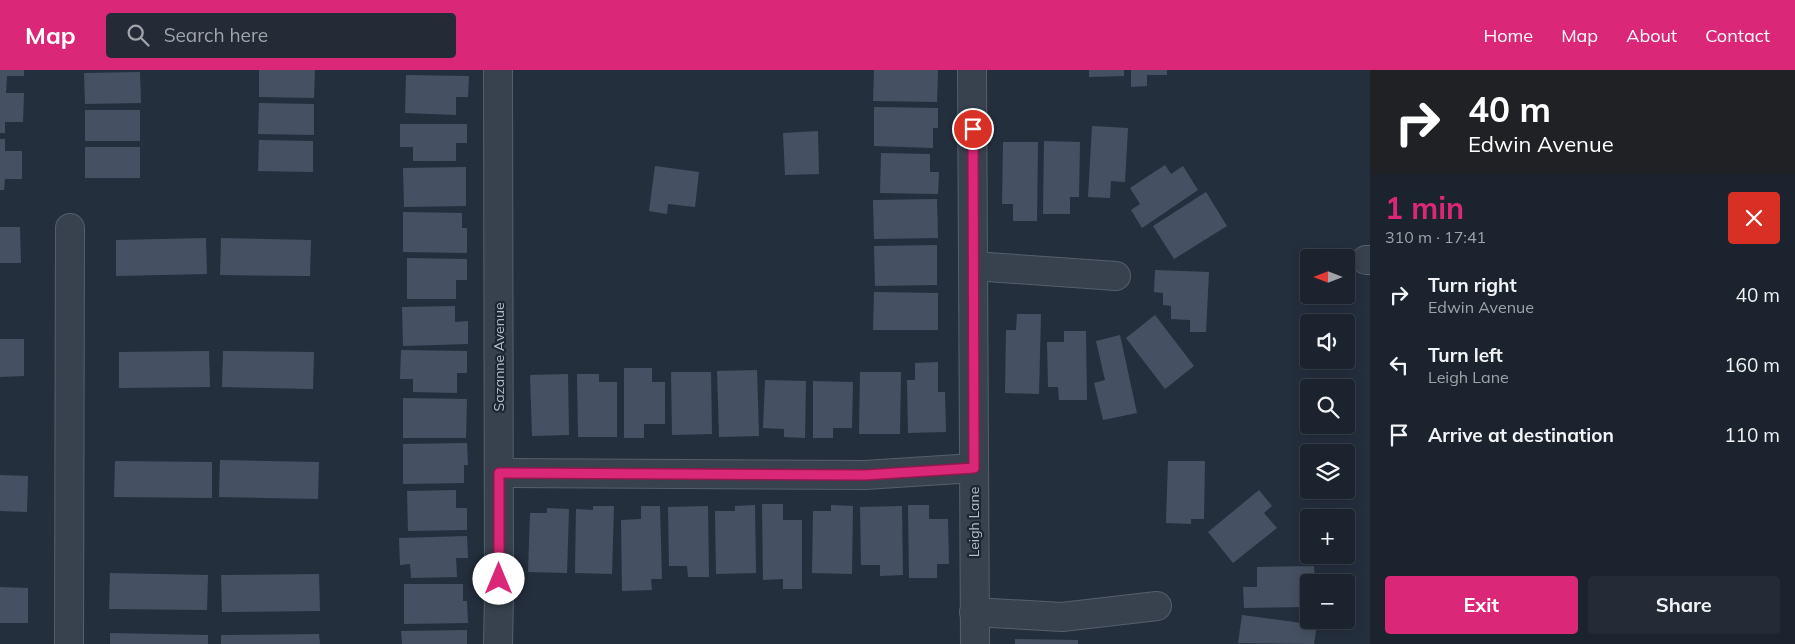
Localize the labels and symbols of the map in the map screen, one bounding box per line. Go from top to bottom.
pin [952,108,994,150]
north arrow [1300,249,1355,304]
street label: Sazanne Avenue [490,302,508,412]
street label: Leigh Lane [965,487,983,557]
position arrow [472,552,524,604]

